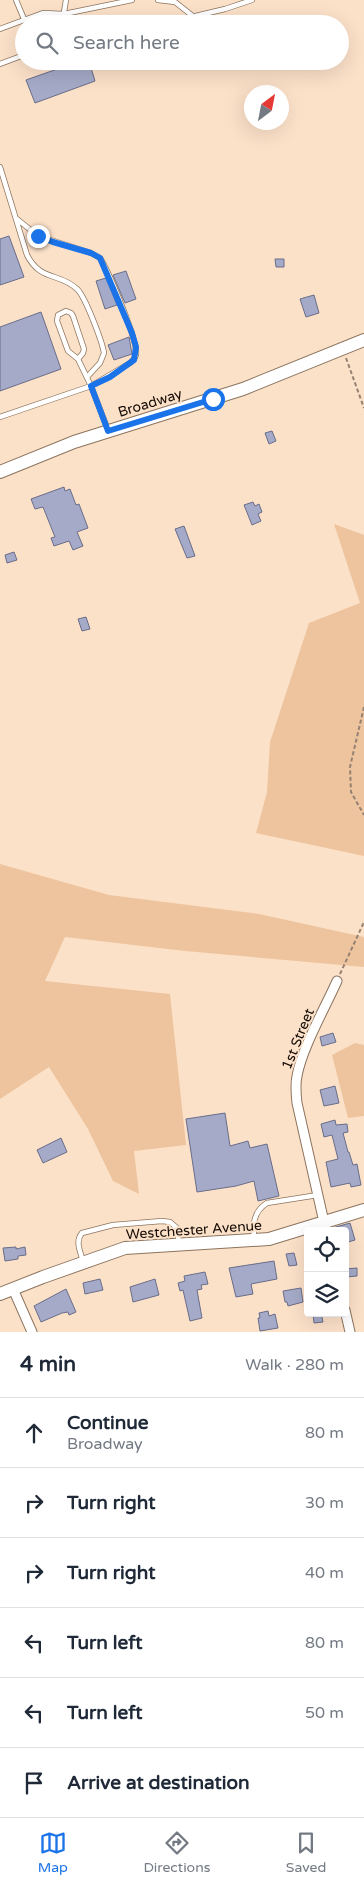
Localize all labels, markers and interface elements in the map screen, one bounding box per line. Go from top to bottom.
search box [15,15,349,70]
icon: search [33,29,61,57]
text: Search here [73,32,180,54]
north arrow [244,85,289,130]
route end [27,225,50,248]
street label: Broadway [116,385,185,421]
route start [202,388,225,411]
street label: 1st Street [278,1005,318,1072]
street label: Westchester Avenue [125,1217,263,1243]
map controls [304,1227,349,1317]
button: locate [304,1227,349,1272]
button: layers [304,1272,349,1317]
text: 4 min [20,1352,76,1377]
text: Walk · 280 m [245,1355,344,1375]
text: Continue [67,1412,149,1434]
icon: ahead [20,1419,48,1447]
text: 80 m [305,1423,344,1443]
text: Broadway [67,1434,143,1454]
icon: right [20,1489,48,1517]
text: Turn right [67,1492,155,1514]
text: 30 m [305,1493,344,1513]
icon: right [20,1559,48,1587]
text: Turn right [67,1562,155,1584]
text: 40 m [305,1563,344,1583]
icon: left [20,1629,48,1657]
text: Turn left [67,1632,143,1654]
text: 80 m [305,1633,344,1653]
icon: left [20,1699,48,1727]
text: Turn left [67,1702,143,1724]
text: 50 m [305,1703,344,1723]
icon: arrive [20,1769,48,1797]
text: Arrive at destination [67,1772,250,1794]
tab: Map [38,1829,68,1876]
tab: Directions [143,1829,210,1876]
tab: Saved [286,1829,326,1876]

